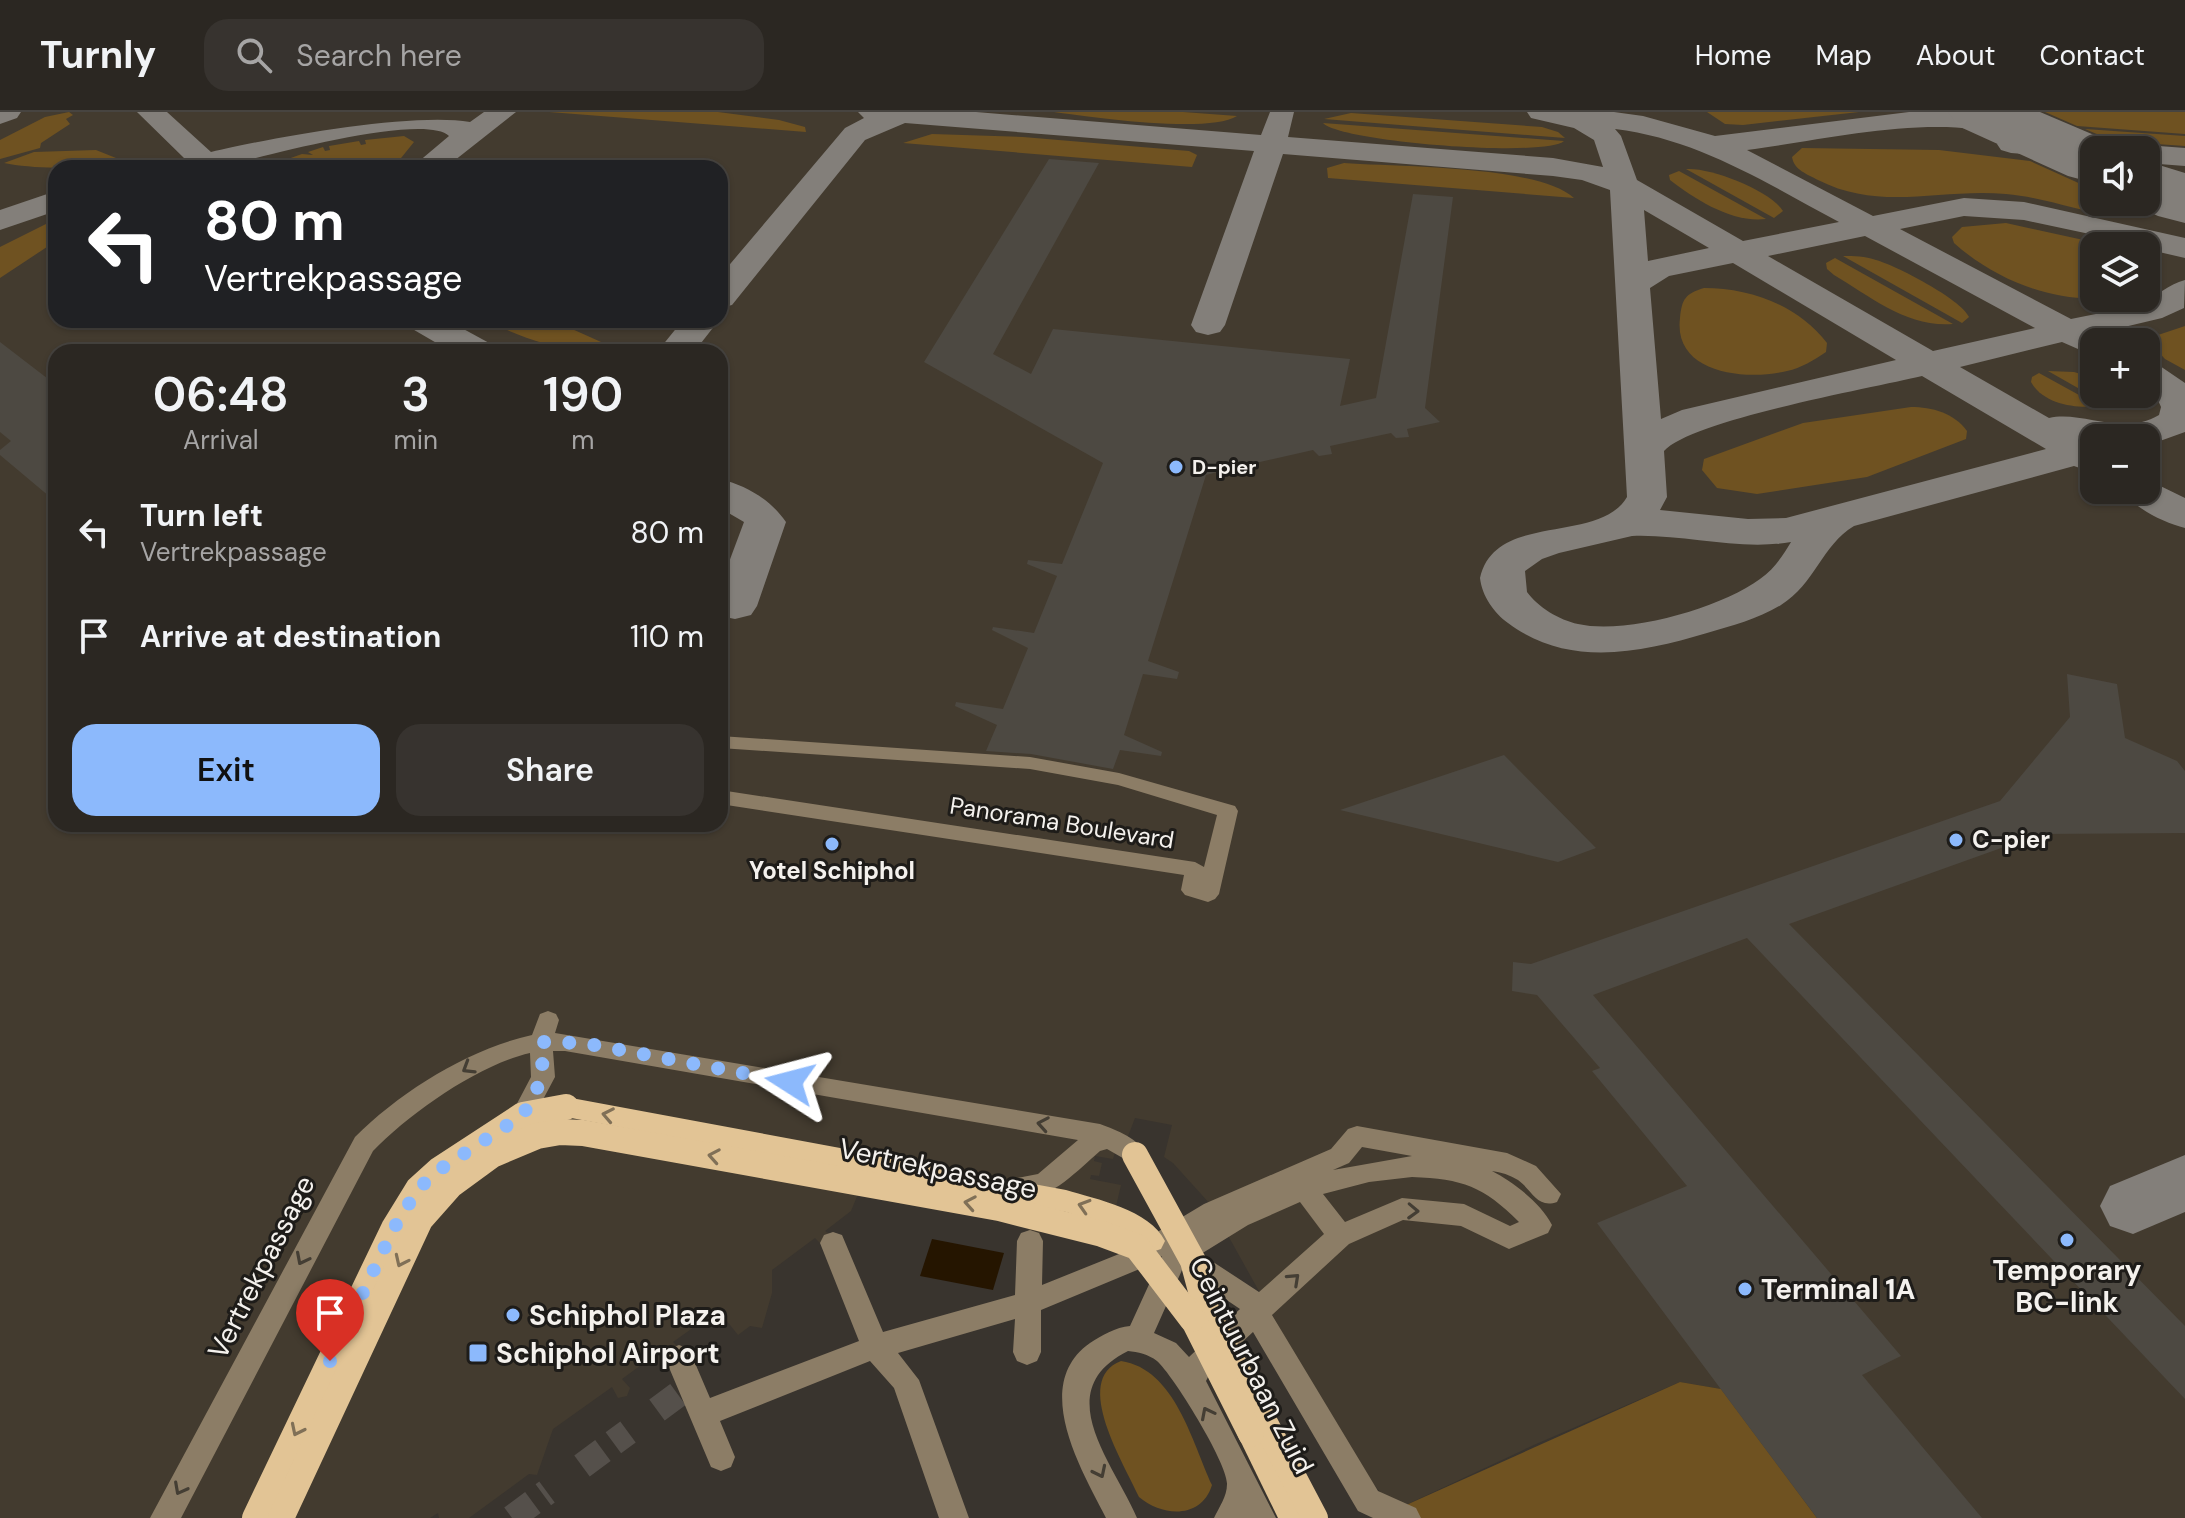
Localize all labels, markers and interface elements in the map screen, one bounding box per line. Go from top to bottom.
search box [204,19,764,91]
text: Turnly [40,30,156,80]
icon: search [232,33,276,77]
text: Search here [296,36,462,75]
text: Home [1695,37,1771,74]
text: Map [1815,37,1872,74]
text: About [1916,37,1995,74]
text: Contact [2039,37,2145,74]
map controls [2080,136,2160,504]
button: sound [2080,136,2160,216]
text: 80 m [204,184,345,257]
icon: left [72,192,176,296]
button: layers [2080,232,2160,312]
text: Vertrekpassage [204,255,463,302]
button: + [2080,328,2160,408]
text: 06:48 [153,363,289,426]
text: 3 [401,363,430,426]
text: 190 [543,363,623,426]
text: Arrival [183,423,259,457]
text: min [394,423,438,457]
text: m [571,423,595,457]
button: − [2080,424,2160,504]
place label: D-pier [1192,454,1256,480]
marker: D-pier [1167,458,1185,476]
text: Turn left [140,496,263,535]
icon: left [72,510,116,554]
text: 80 m [631,513,704,552]
text: Vertrekpassage [140,535,327,569]
icon: arrive [72,614,116,658]
text: Arrive at destination [140,617,441,656]
text: 110 m [630,617,704,656]
button: Exit [72,724,380,816]
button: Share [396,724,704,816]
street label: Panorama Boulevard [948,789,1176,856]
place label: C-pier [1972,824,2050,855]
marker: C-pier [1947,831,1965,849]
marker: Yotel Schiphol [823,835,841,853]
place label: Yotel Schiphol [749,855,915,886]
position arrow [748,1040,832,1124]
one-way arrow [462,1059,477,1074]
one-way arrow [602,1107,615,1124]
one-way arrow [1036,1116,1050,1133]
street label: Vertrekpassage [836,1129,1040,1207]
one-way arrow [707,1149,721,1166]
street label: Vertrekpassage [199,1169,324,1365]
one-way arrow [963,1195,976,1212]
one-way arrow [1077,1200,1091,1216]
one-way arrow [1407,1203,1420,1220]
marker: Temporary BC-link [2058,1231,2076,1249]
one-way arrow [296,1250,311,1265]
street label: Ceintuurbaan Zuid [1181,1250,1322,1480]
one-way arrow [395,1252,411,1267]
place label: Temporary BC-link [1992,1252,2142,1321]
place label: Terminal 1A [1761,1271,1915,1308]
one-way arrow [1285,1274,1300,1288]
pin [296,1279,364,1361]
marker: Terminal 1A [1736,1280,1754,1298]
icon: arrive [308,1291,352,1335]
place label: Schiphol Plaza [529,1297,726,1334]
marker: Schiphol Plaza [504,1306,522,1324]
place label: Schiphol Airport [496,1335,720,1372]
marker: Schiphol Airport [467,1342,489,1364]
one-way arrow [1201,1406,1217,1421]
one-way arrow [291,1422,307,1436]
one-way arrow [1090,1464,1106,1478]
one-way arrow [175,1480,190,1495]

